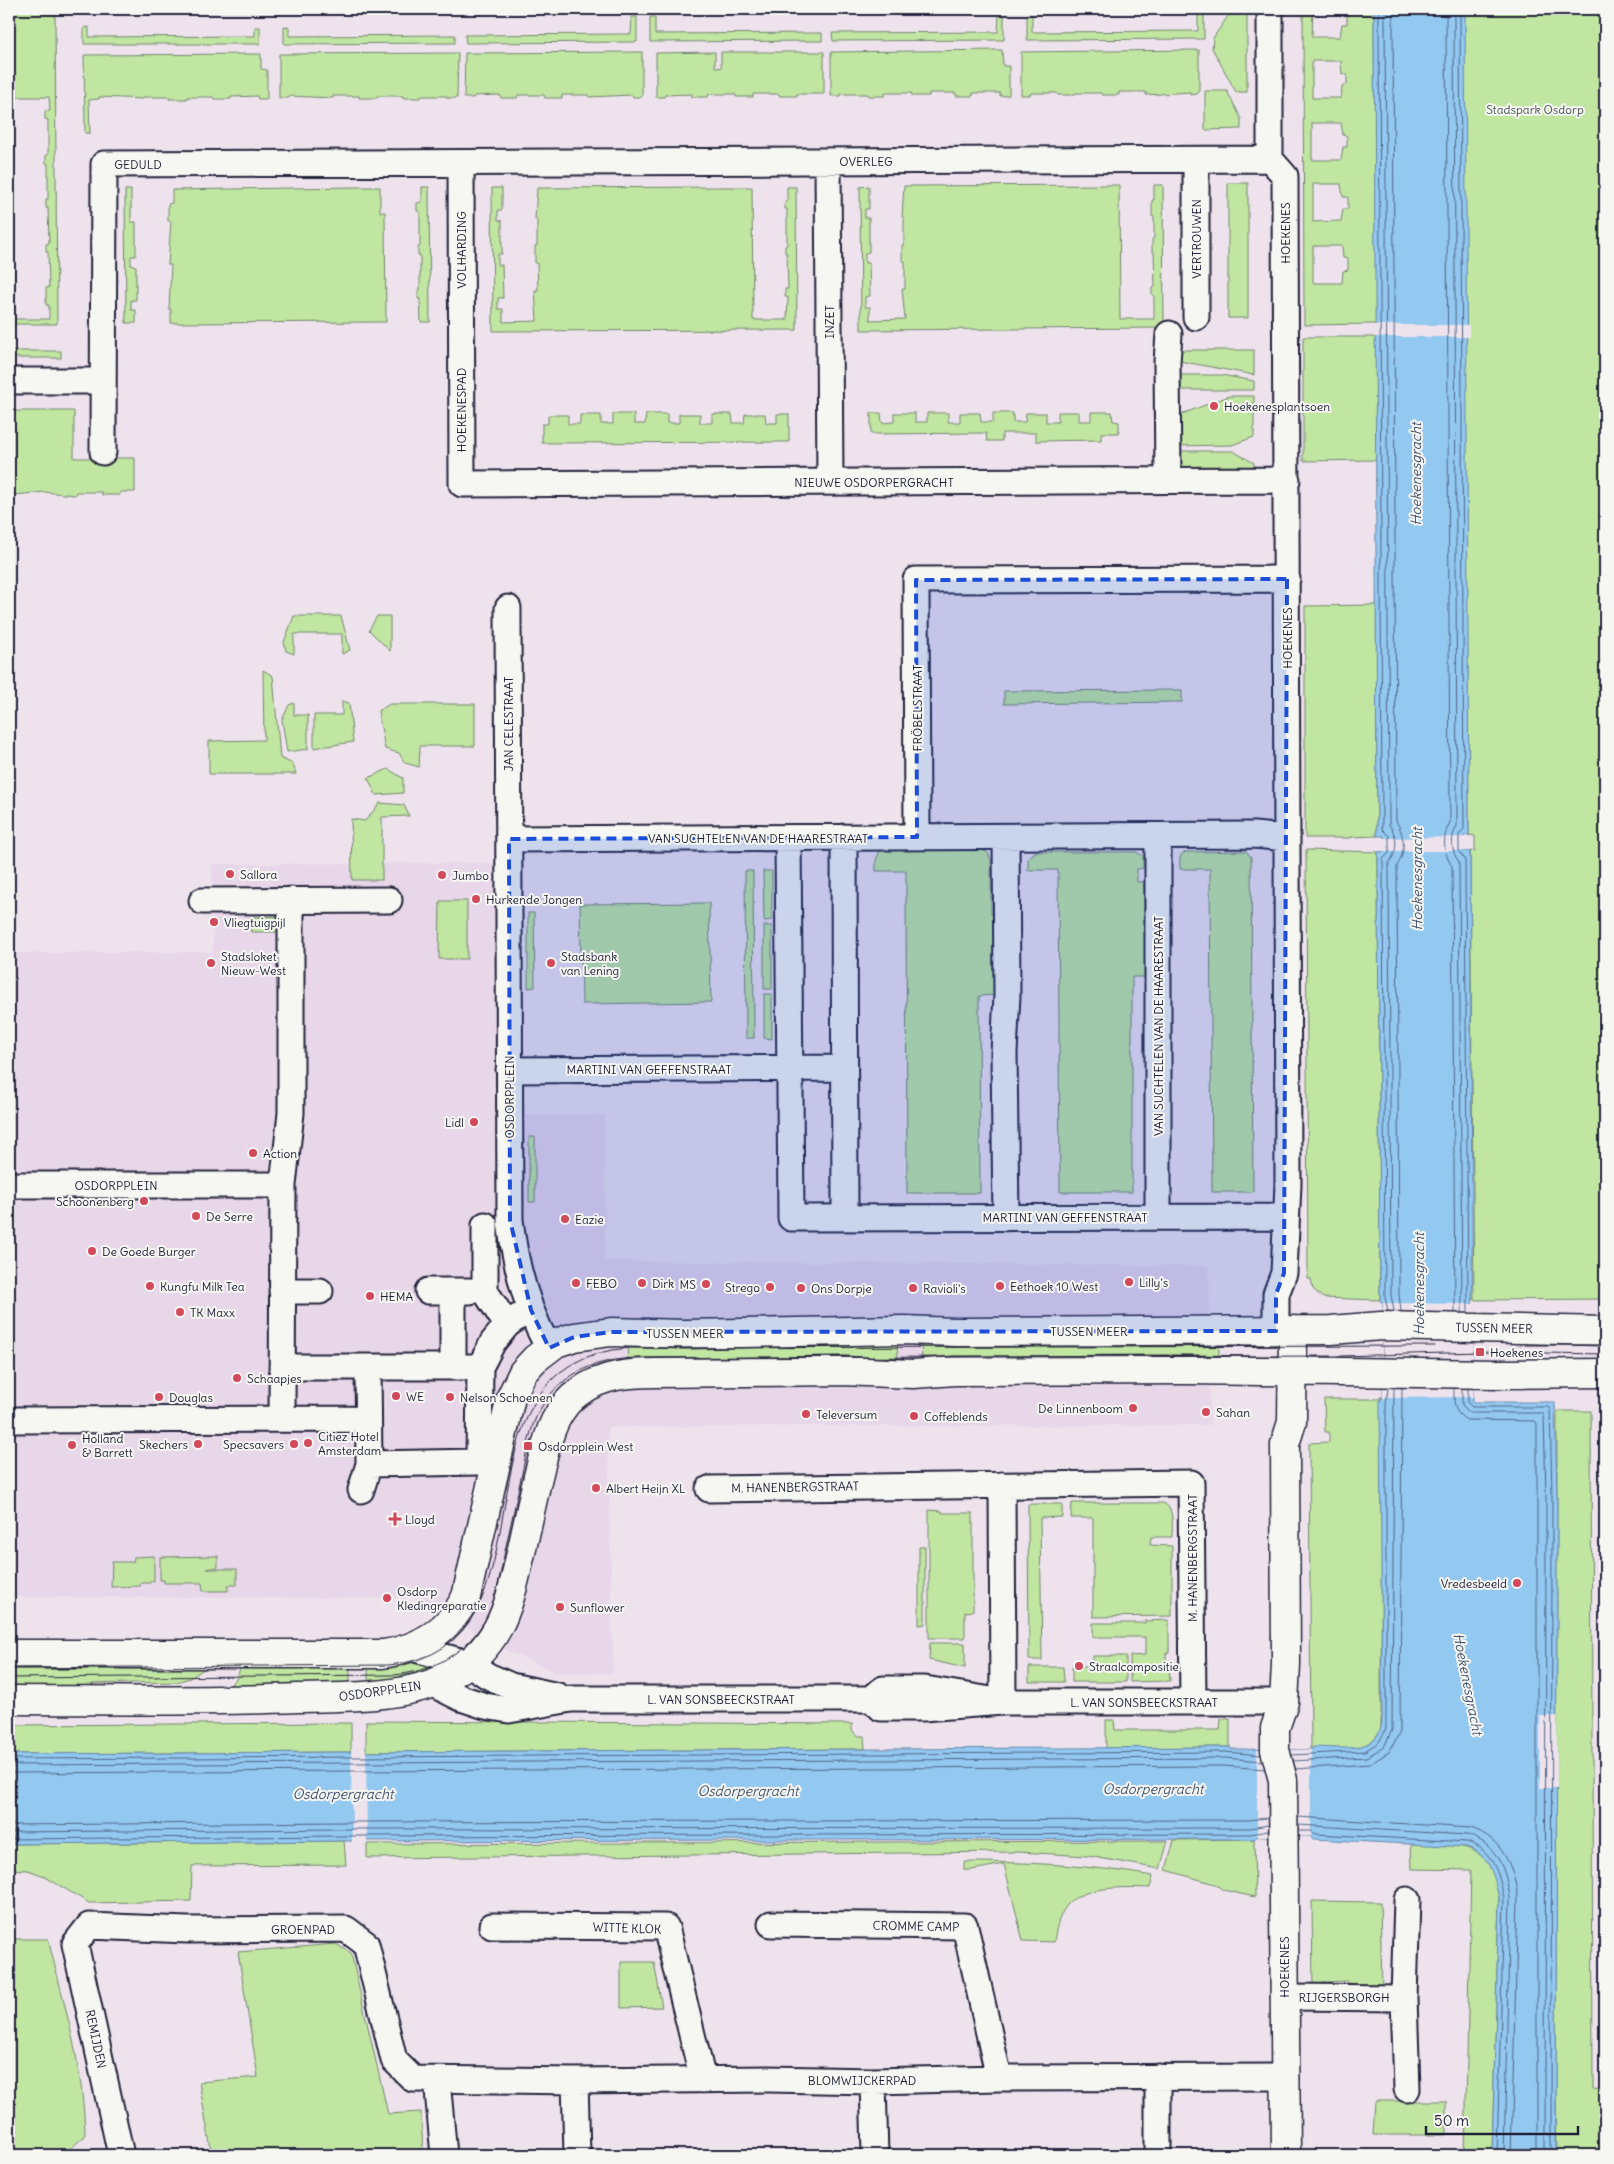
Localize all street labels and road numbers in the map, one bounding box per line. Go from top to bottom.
street label: OVERLEG [839,154,893,169]
street label: GEDULD [114,157,162,172]
street label: VERTROUWEN [1189,199,1204,279]
street label: HOEKENES [1278,202,1293,264]
street label: VOLHARDING [454,211,469,289]
street label: INZET [822,305,837,339]
street label: HOEKENESPAD [454,368,469,452]
street label: NIEUWE OSDORPERGRACHT [794,475,954,490]
street label: HOEKENES [1280,607,1295,669]
street label: FRÖBELSTRAAT [910,665,925,751]
street label: JAN CELESTRAAT [501,676,516,772]
street label: VAN SUCHTELEN VAN DE HAARESTRAAT [648,831,868,846]
street label: VAN SUCHTELEN VAN DE HAARESTRAAT [1151,916,1166,1136]
street label: OSDORPPLEIN [502,1056,517,1138]
street label: MARTINI VAN GEFFENSTRAAT [566,1062,732,1077]
street label: OSDORPPLEIN [75,1178,157,1193]
street label: MARTINI VAN GEFFENSTRAAT [982,1210,1148,1225]
street label: TUSSEN MEER [1455,1320,1533,1336]
street label: TUSSEN MEER [1050,1324,1128,1339]
street label: TUSSEN MEER [646,1326,724,1341]
street label: M. HANENBERGSTRAAT [731,1478,859,1496]
street label: M. HANENBERGSTRAAT [1185,1494,1200,1622]
street label: OSDORPPLEIN [338,1678,422,1704]
street label: L. VAN SONSBEECKSTRAAT [647,1692,795,1707]
street label: L. VAN SONSBEECKSTRAAT [1070,1695,1218,1710]
street label: CROMME CAMP [873,1918,959,1934]
street label: WITTE KLOK [592,1919,662,1937]
street label: GROENPAD [271,1922,335,1937]
street label: HOEKENES [1277,1936,1292,1998]
street label: RIJGERSBORGH [1298,1990,1390,2005]
street label: REMIJDEN [82,2008,110,2070]
street label: BLOMWIJCKERPAD [808,2073,916,2088]

